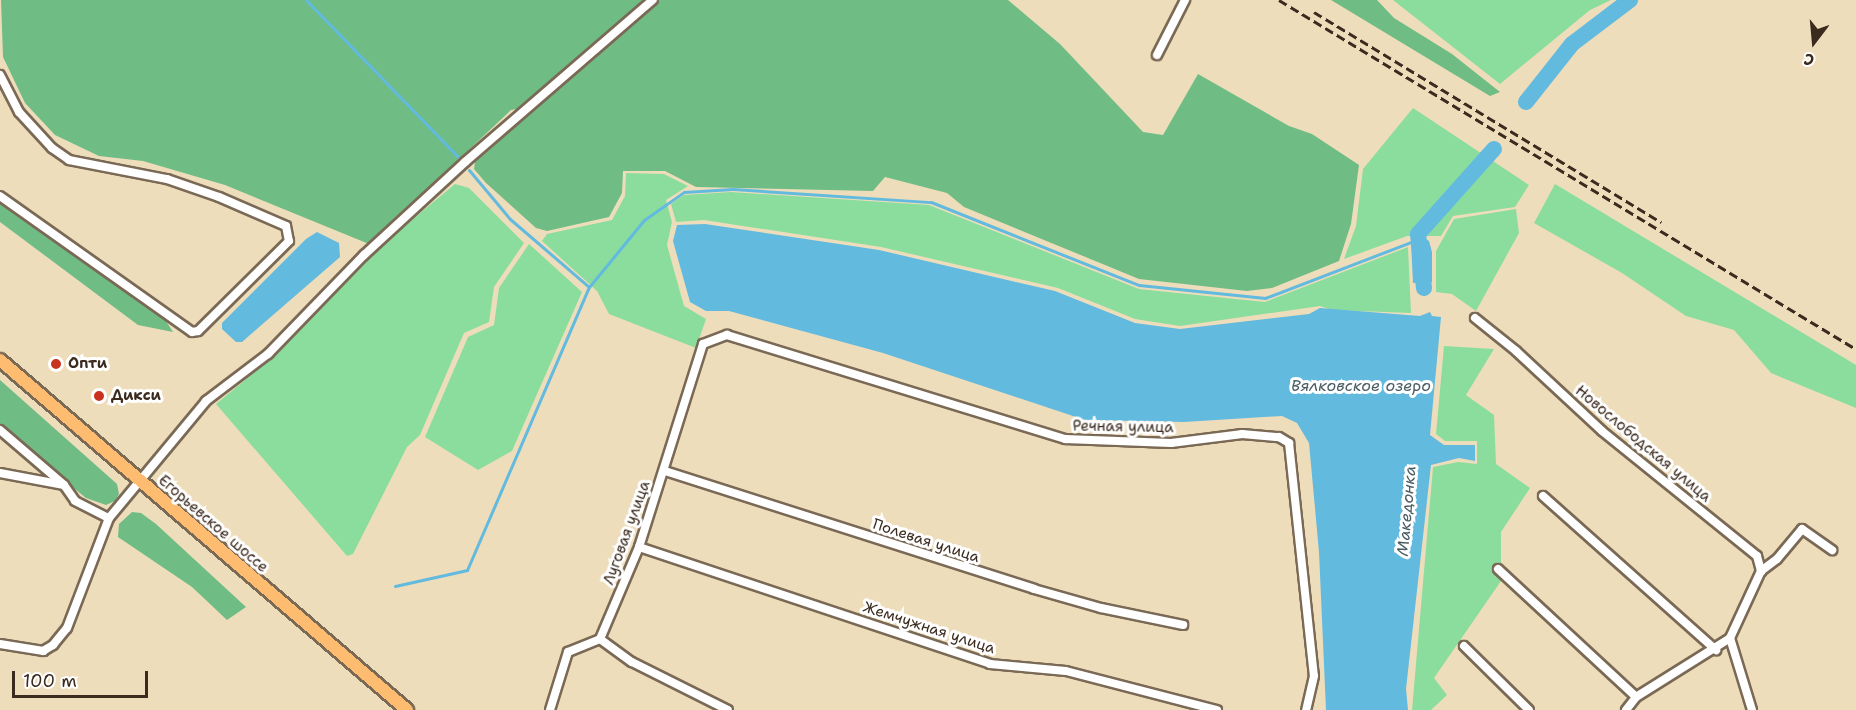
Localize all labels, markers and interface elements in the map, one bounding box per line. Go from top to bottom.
north arrow [1784,12,1844,72]
text: С [1801,48,1817,71]
place label: Опти [68,355,107,373]
marker: Опти [49,357,63,371]
water label: Вялковское озеро [1291,376,1431,396]
street label: Новослободская улица [1571,382,1715,506]
place label: Дикси [111,387,161,405]
marker: Дикси [92,389,106,403]
street label: Речная улица [1072,417,1174,437]
water label: Македонка [1393,465,1421,557]
street label: Егорьевское шоссе [154,471,272,577]
street label: Луговая улица [600,479,654,587]
street label: Полевая улица [870,515,982,567]
street label: Жемчужная улица [861,598,997,658]
scale bar [15,659,152,697]
text: 100 m [23,669,77,693]

